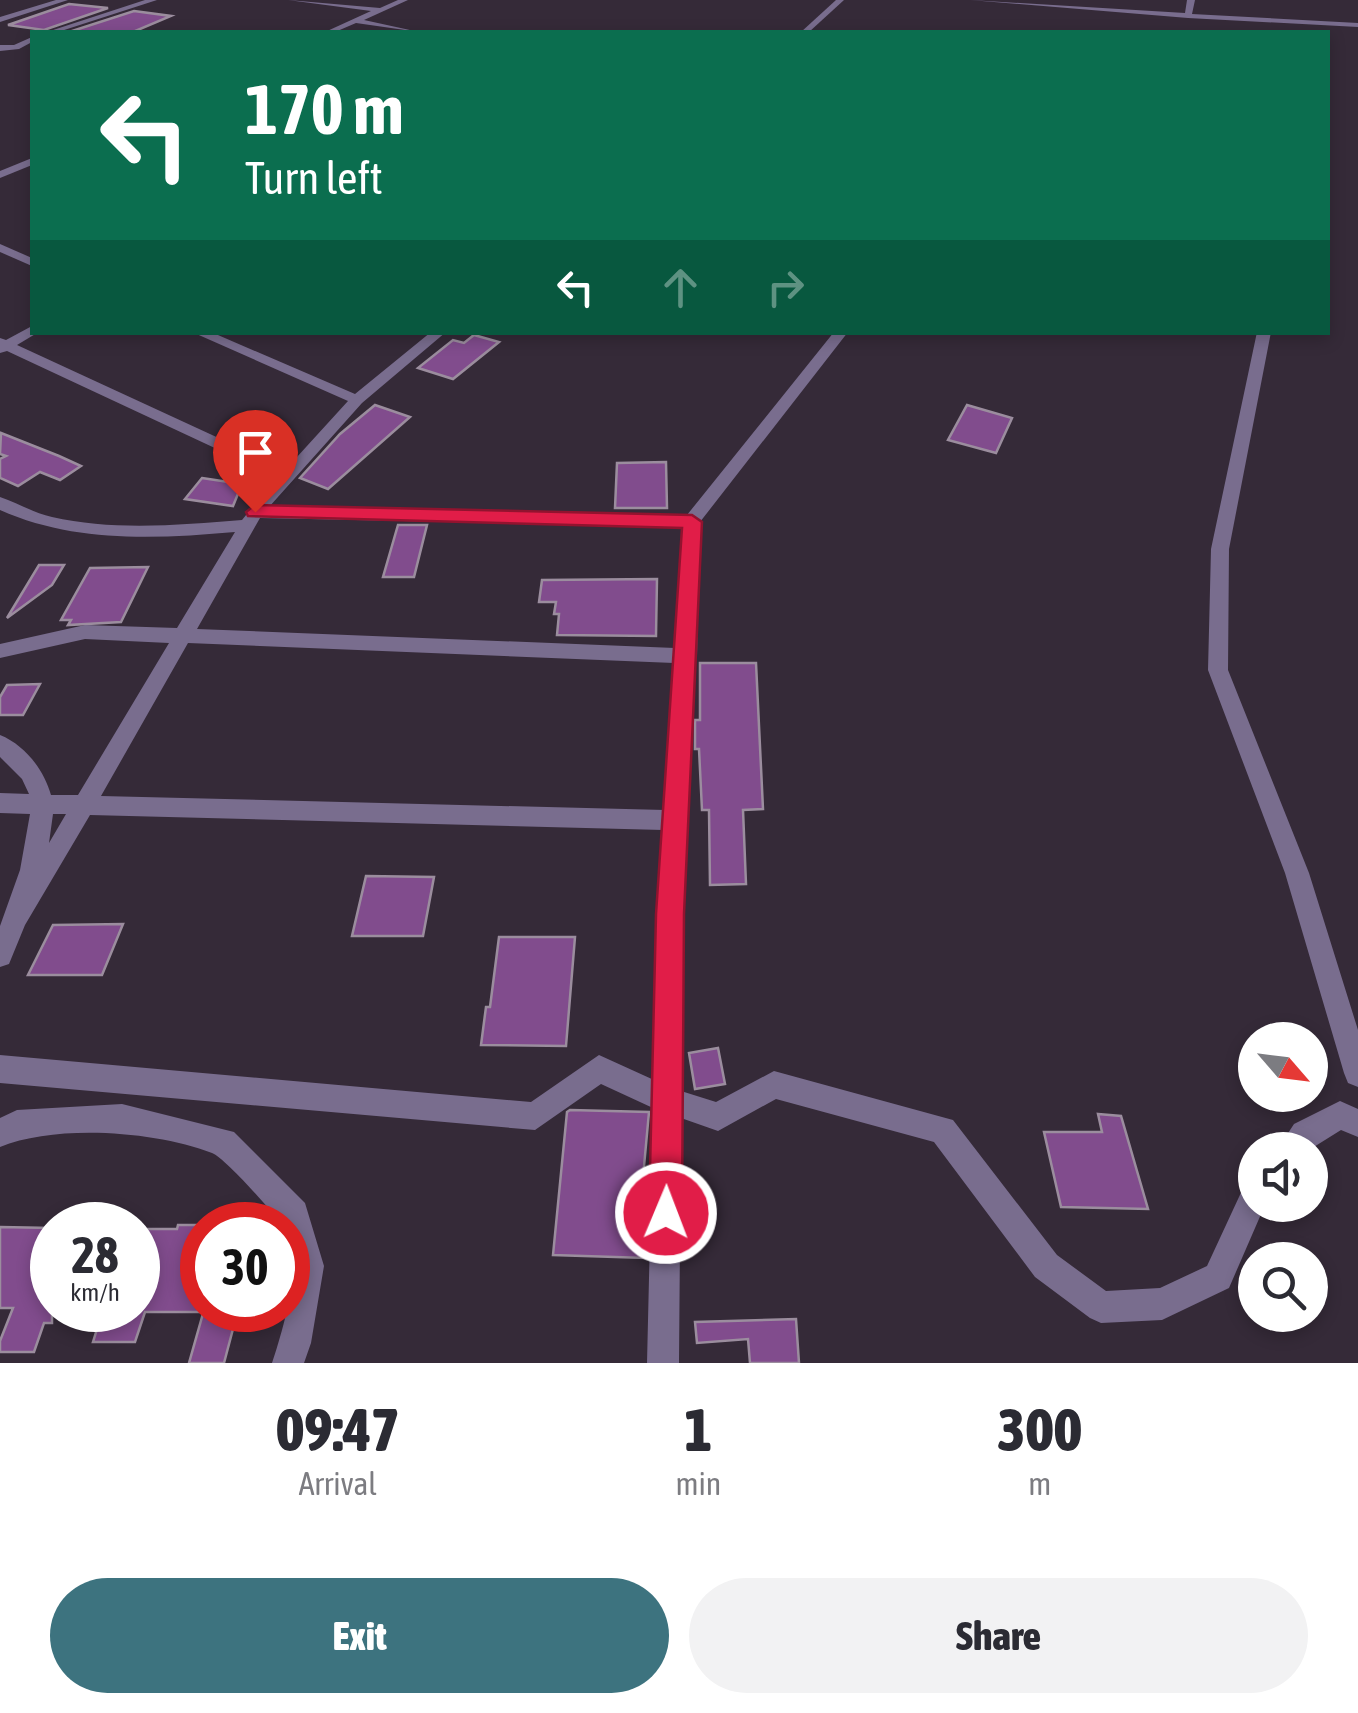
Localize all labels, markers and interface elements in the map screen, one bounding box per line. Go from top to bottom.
text: 170 m [245,69,404,149]
icon: left [80,70,210,200]
text: Turn left [245,152,383,204]
icon: left [548,260,603,315]
icon: ahead [653,260,708,315]
icon: right [758,260,813,315]
pin [213,410,298,513]
icon: arrive [228,425,283,480]
north arrow [1238,1022,1328,1112]
map controls [1238,1022,1328,1332]
button: sound [1238,1132,1328,1222]
position arrow [614,1161,718,1265]
speed limit sign: 30 [180,1202,310,1332]
text: 28 [71,1226,118,1284]
button: search [1238,1242,1328,1332]
text: km/h [70,1278,120,1306]
text: 09:47 [276,1395,399,1464]
text: 1 [684,1395,713,1464]
text: 300 [997,1395,1082,1464]
text: Arrival [299,1465,377,1502]
text: min [675,1465,721,1502]
text: m [1028,1465,1051,1502]
button: Exit [50,1578,669,1693]
button: Share [689,1578,1308,1693]

